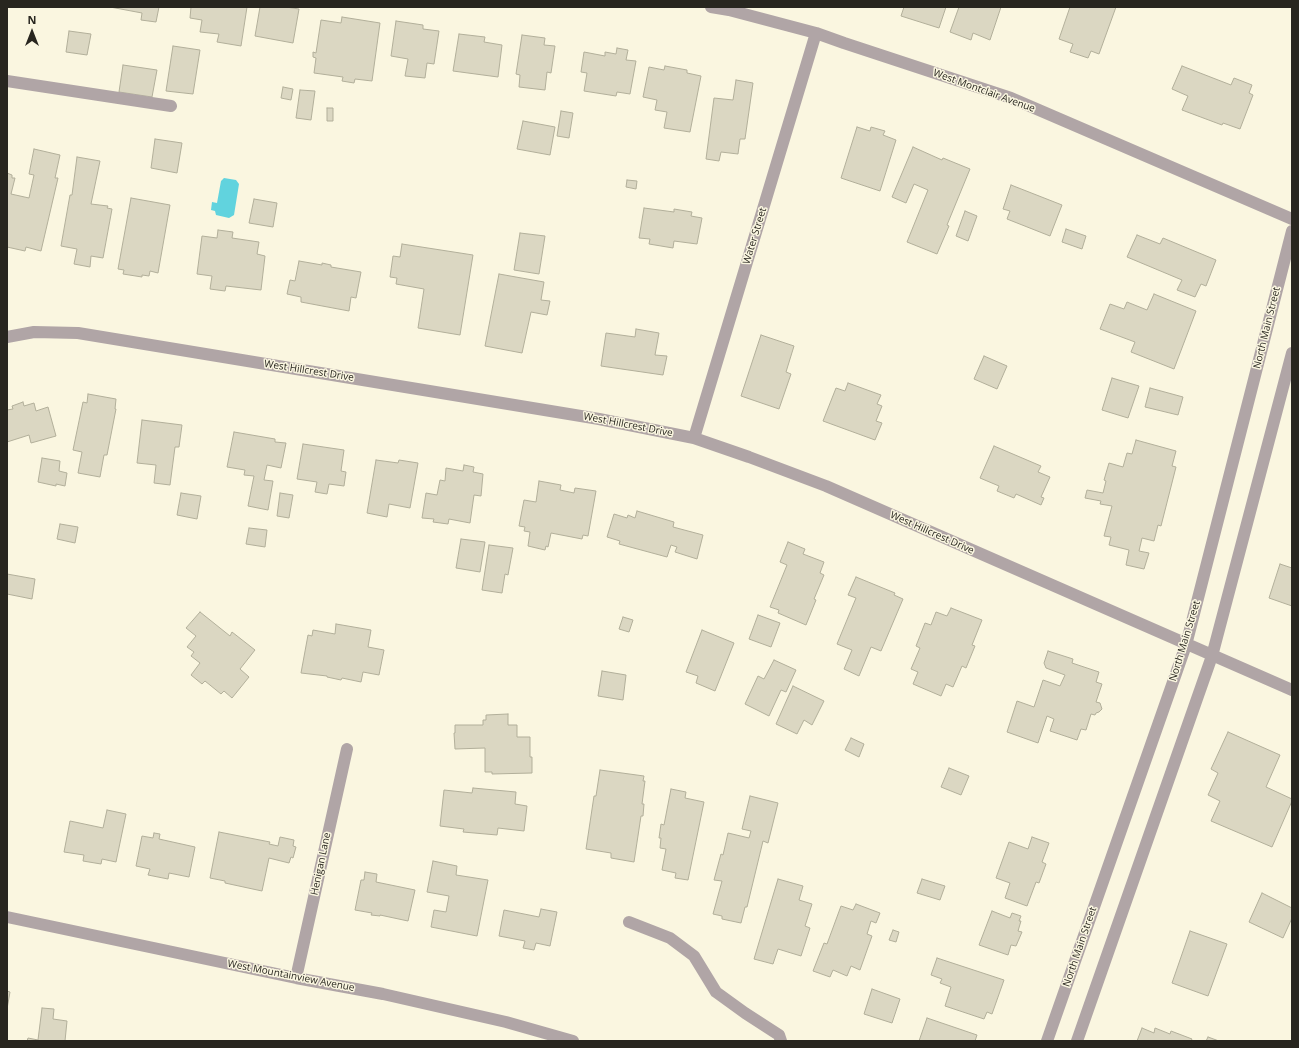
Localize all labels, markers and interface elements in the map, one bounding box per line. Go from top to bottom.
north arrow [12,12,52,52]
text: N [28,12,36,27]
street label: West Montclair Avenue [931,67,1037,115]
street label: Water Street [741,206,769,266]
street label: North Main Street [1251,286,1283,370]
street label: West Hillcrest Drive [263,358,355,384]
street label: West Hillcrest Drive [582,410,674,440]
street label: West Hillcrest Drive [888,509,976,557]
street label: North Main Street [1167,599,1203,683]
street label: Henigan Lane [308,832,334,896]
street label: North Main Street [1061,905,1099,989]
street label: West Mountainview Avenue [226,958,356,994]

